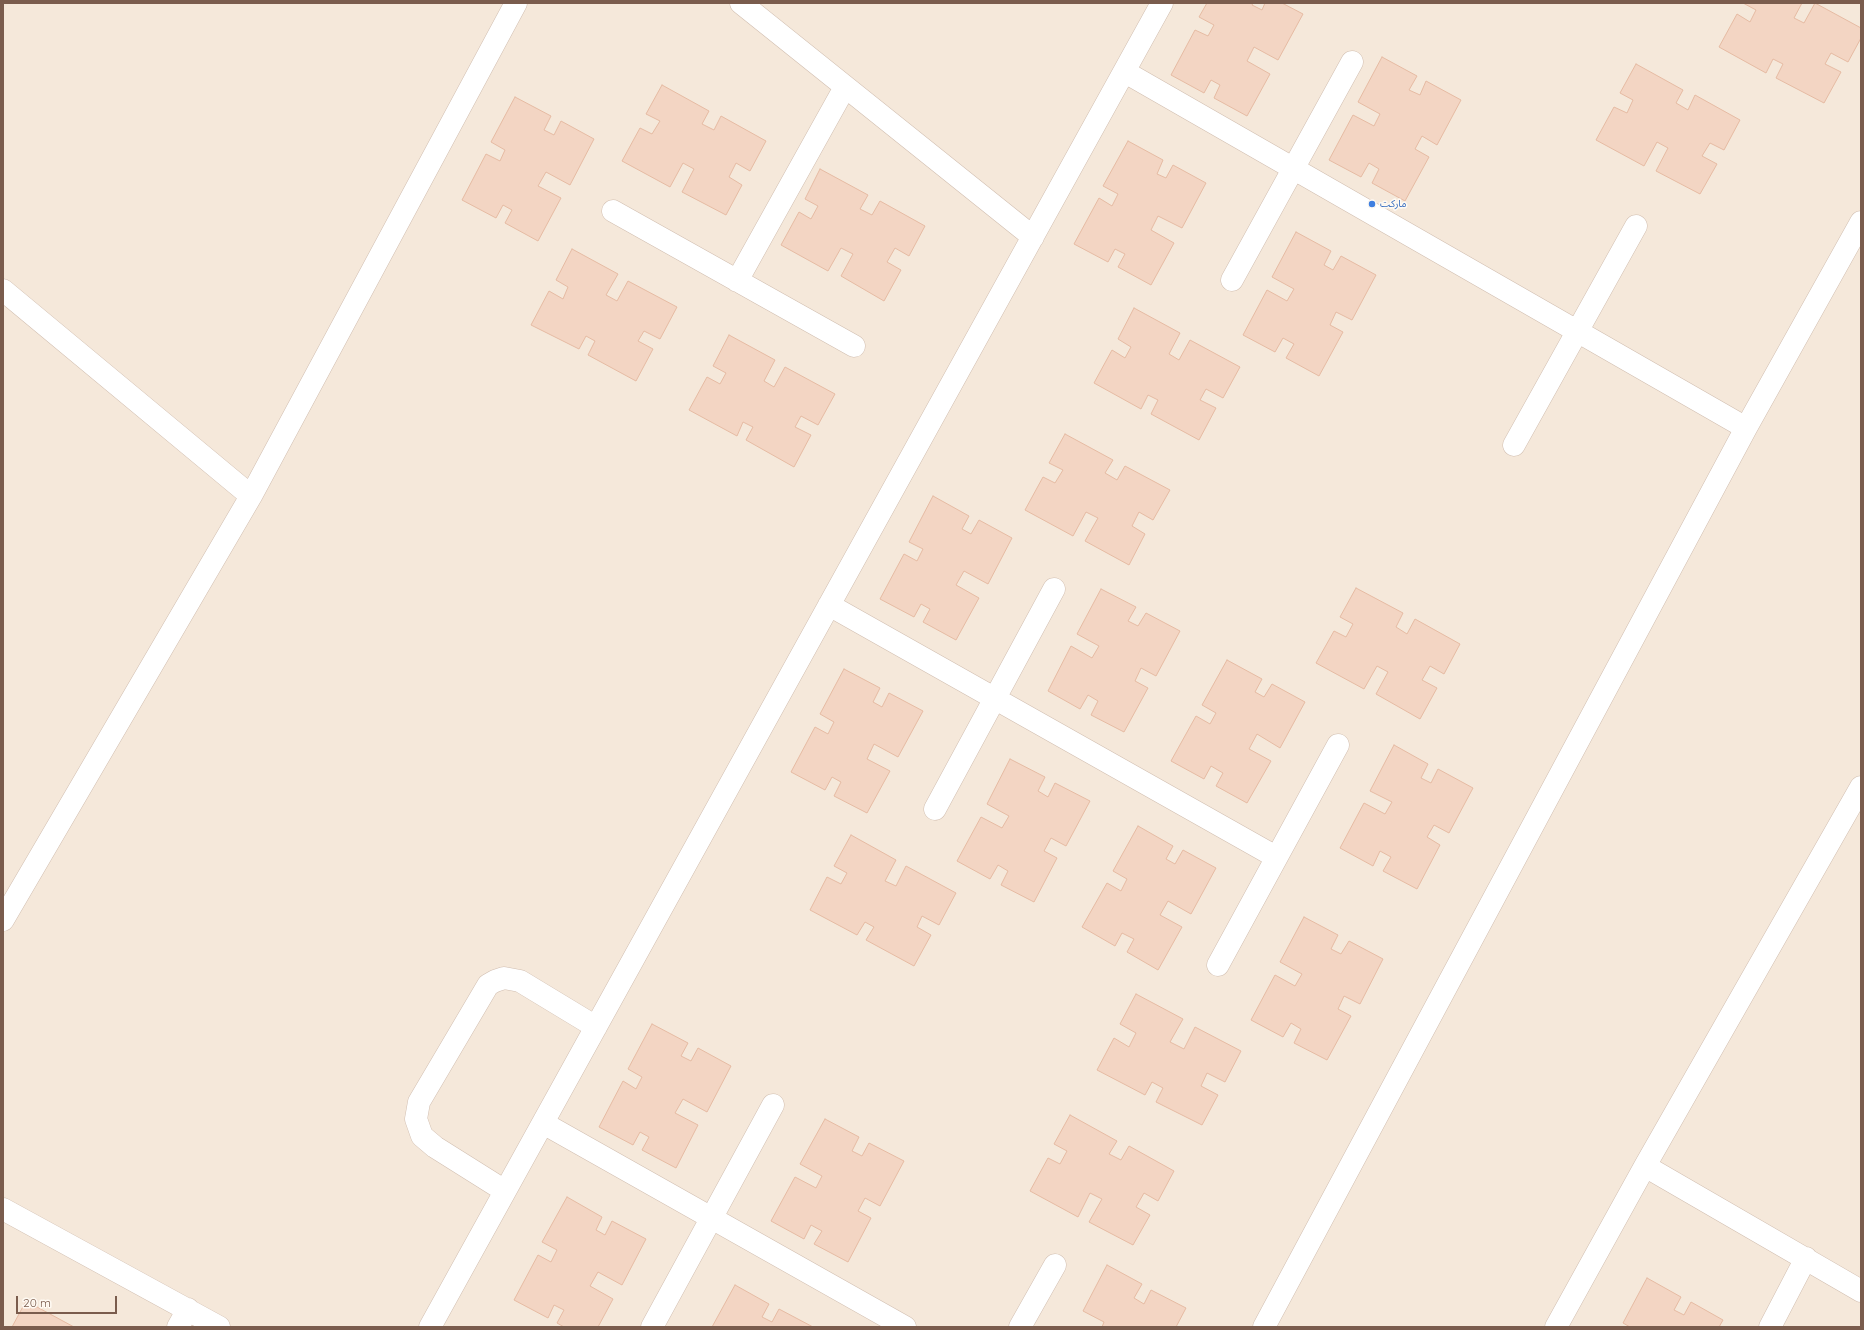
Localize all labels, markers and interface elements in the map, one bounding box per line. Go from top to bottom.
place label: ماركت [1380,198,1406,210]
marker: ماركت [1367,199,1377,209]
scale bar [18,1288,119,1314]
text: 20 m [23,1295,51,1310]

